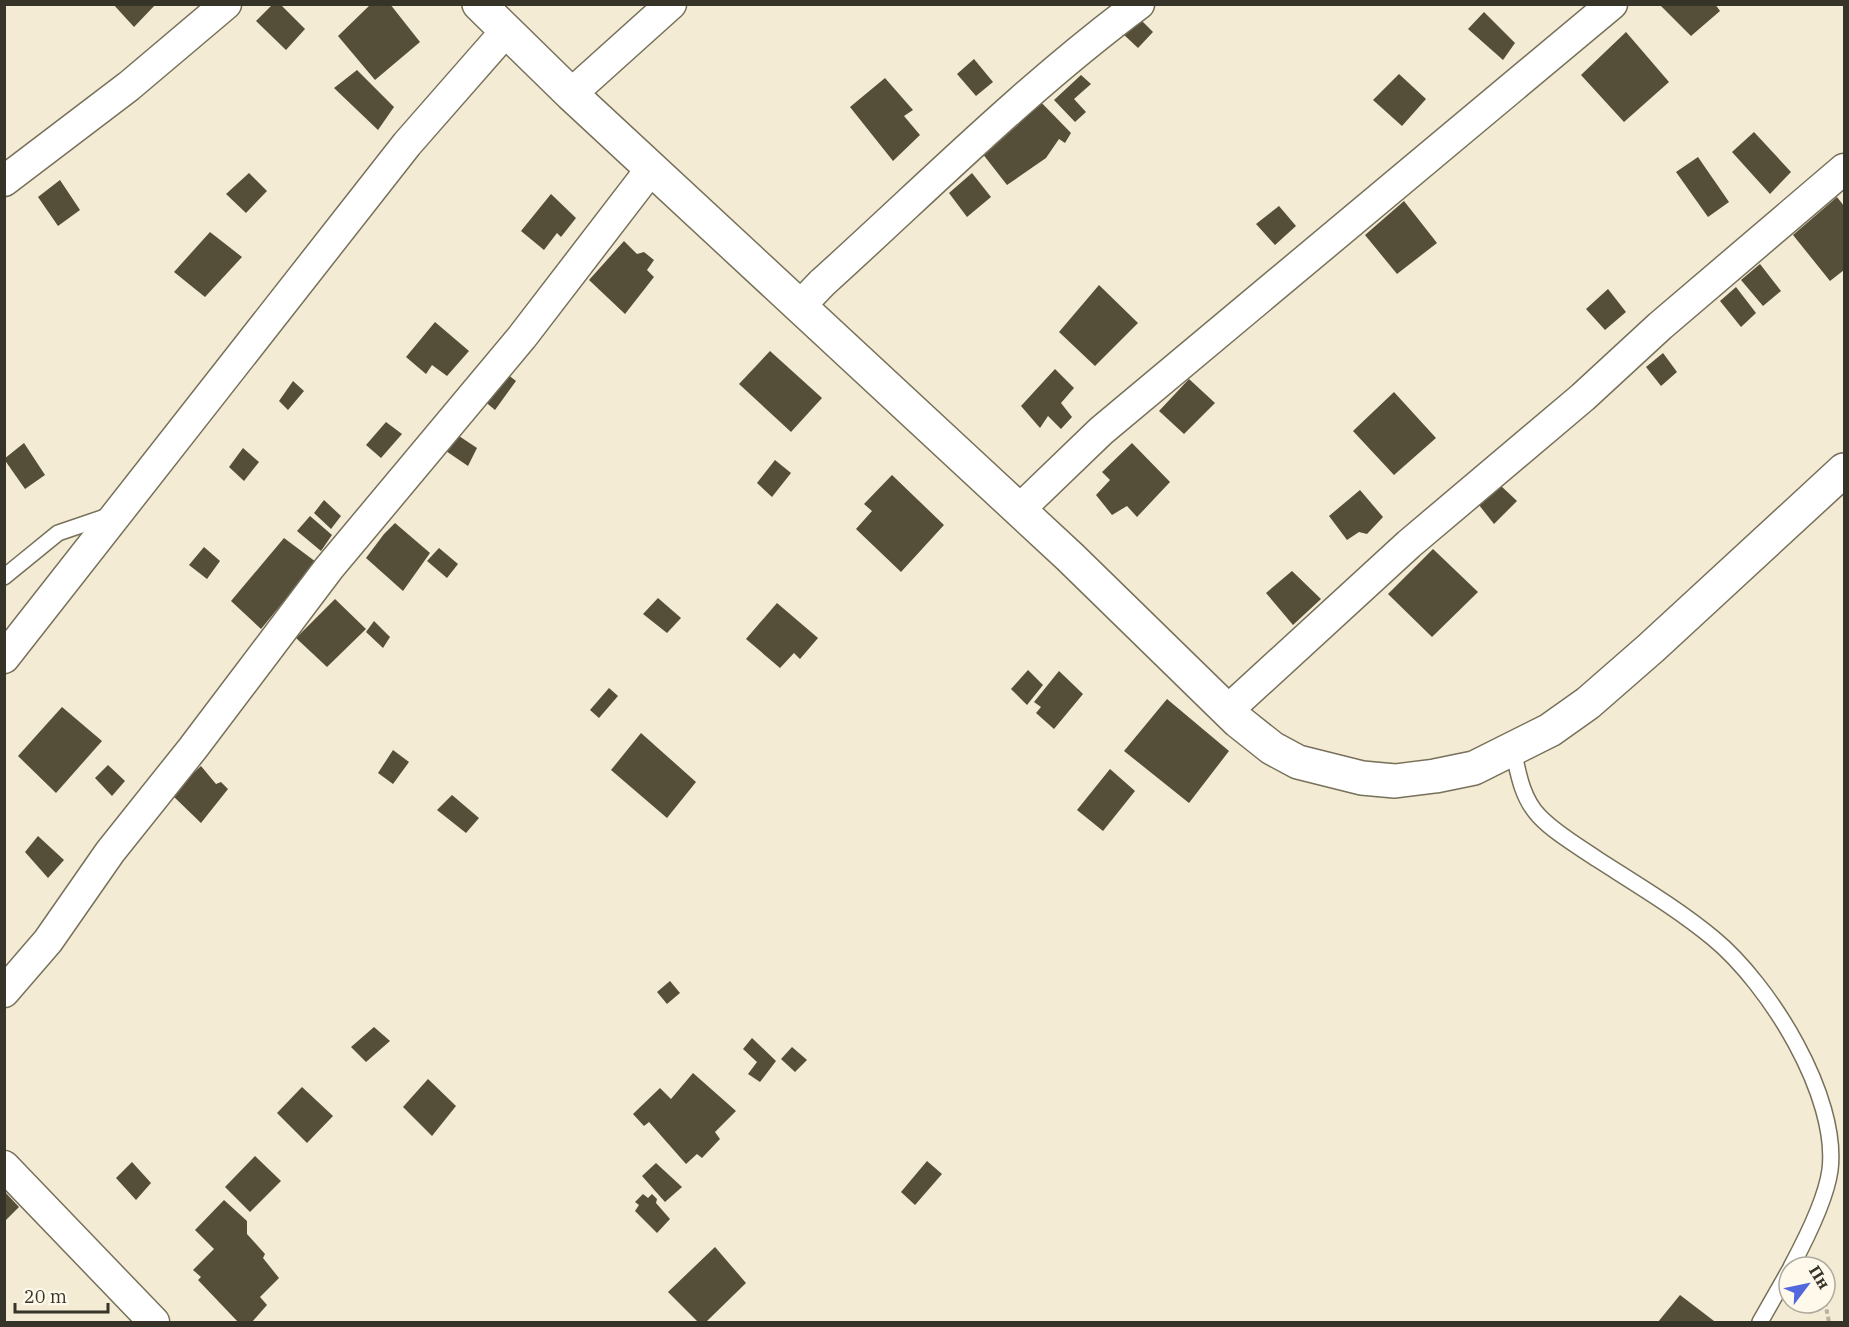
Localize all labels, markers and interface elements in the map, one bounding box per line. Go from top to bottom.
north arrow [1777,1255,1837,1315]
text: Пн [1805,1262,1835,1293]
scale bar [15,1276,108,1314]
text: 20 m [24,1285,67,1308]

